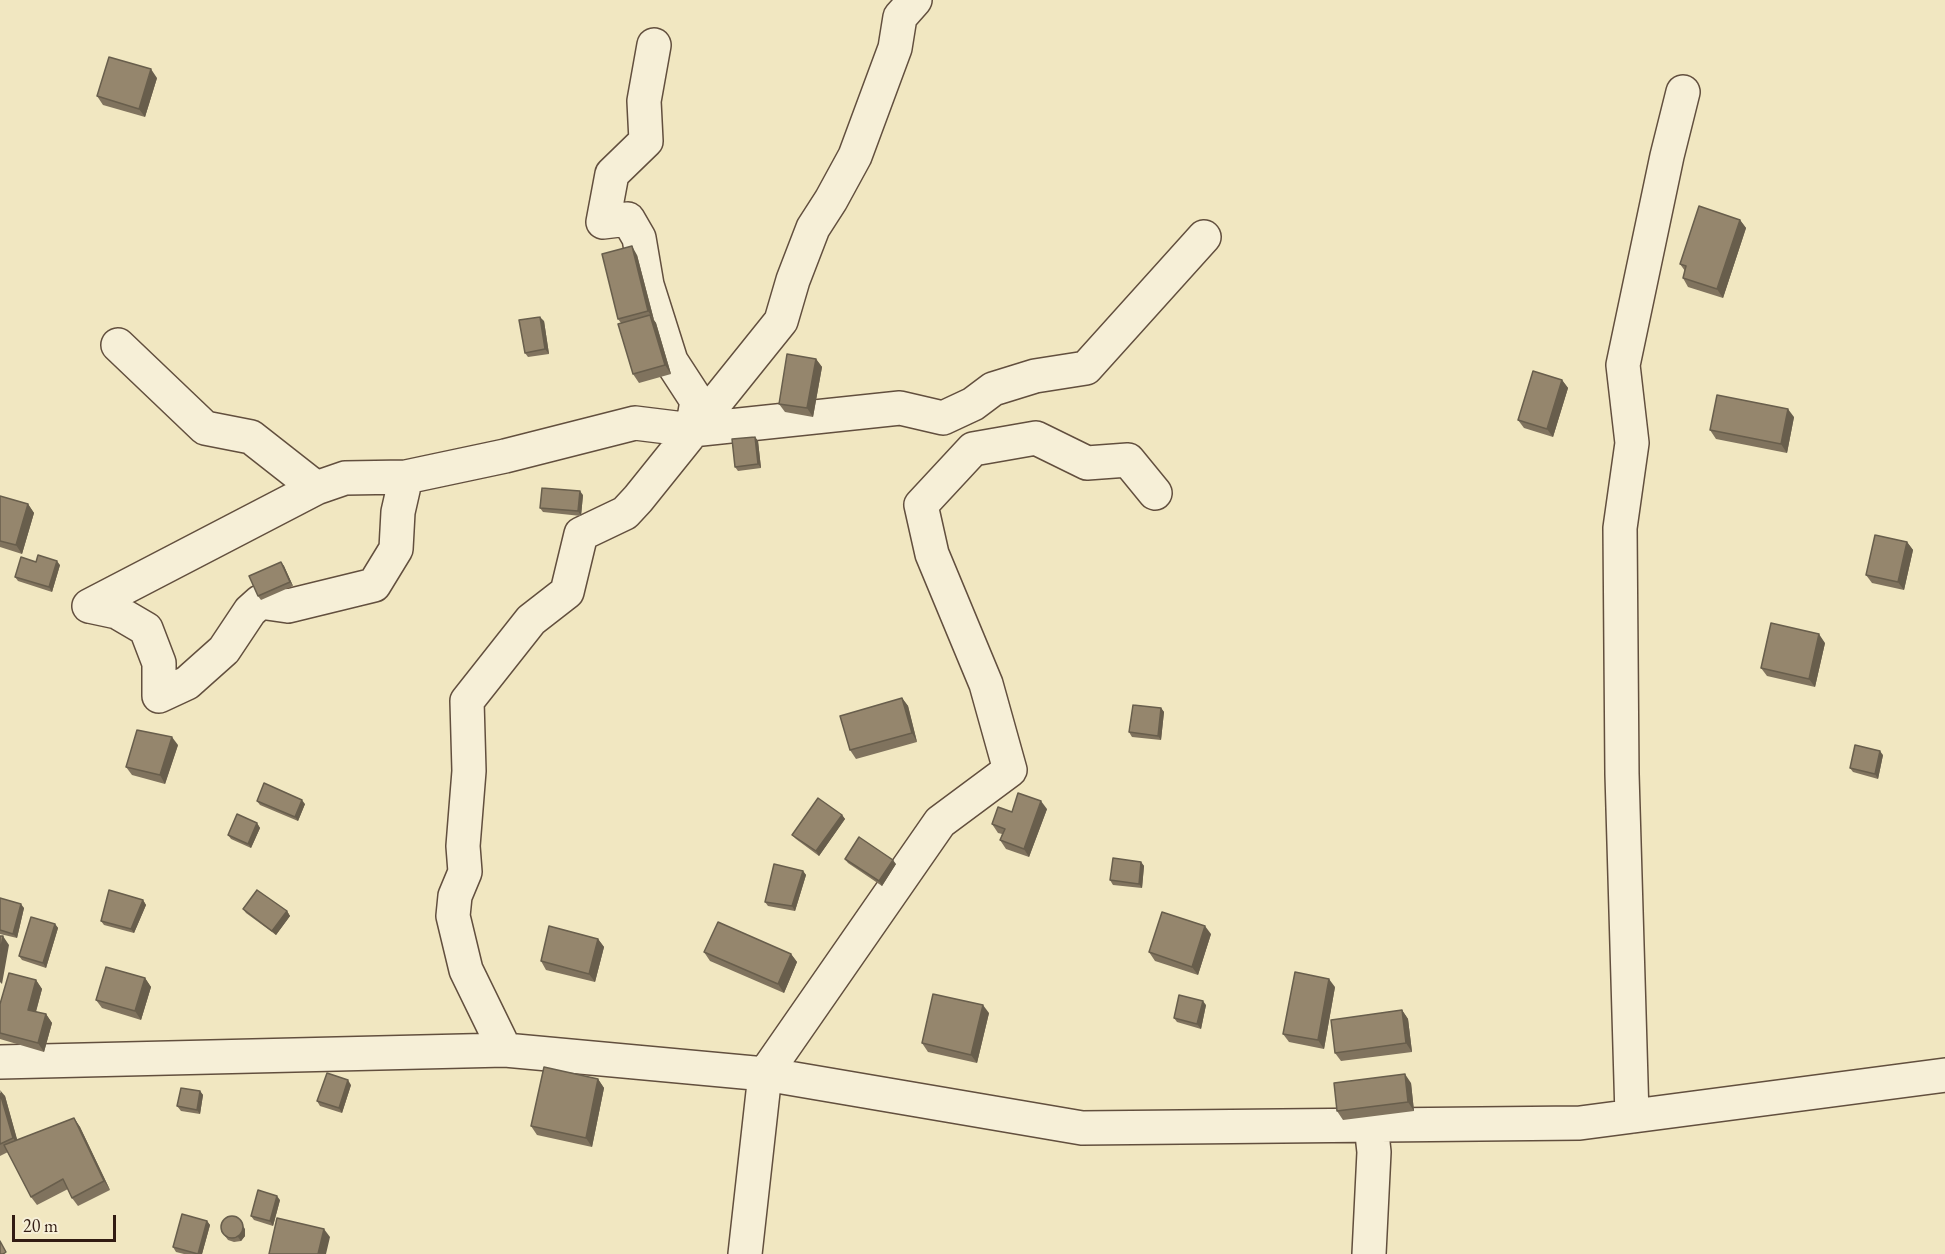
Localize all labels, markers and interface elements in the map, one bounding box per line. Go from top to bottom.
scale bar [15,1203,118,1241]
text: 20 m [23,1214,58,1237]

